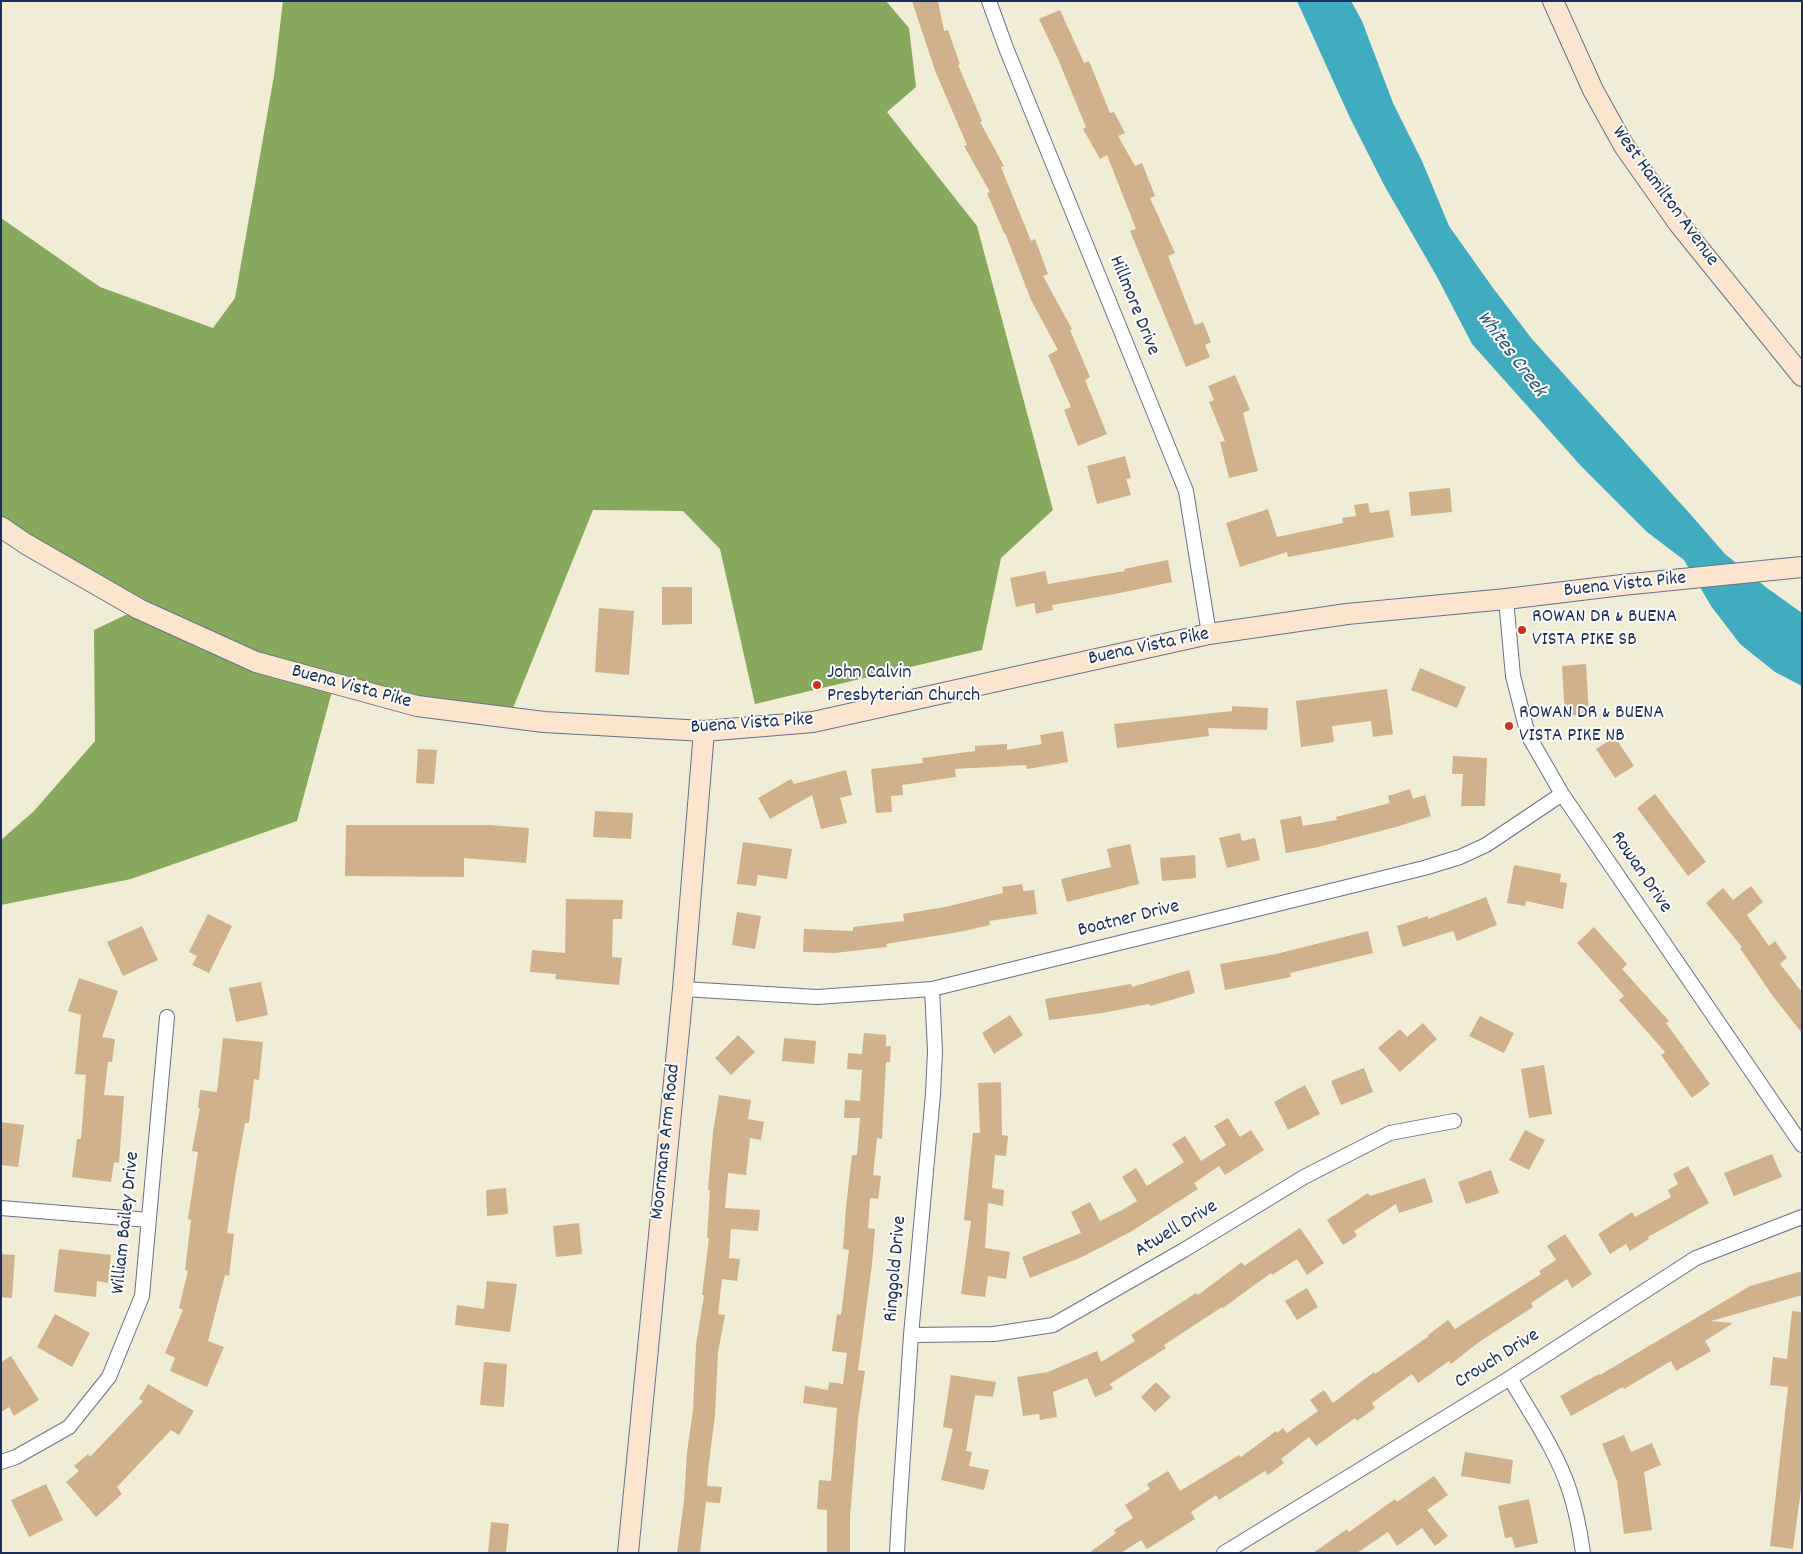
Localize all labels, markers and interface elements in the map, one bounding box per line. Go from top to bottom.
street label: West Hamilton Avenue [1605,122,1723,272]
street label: Hillmore Drive [1102,253,1164,359]
water label: Whites Creek [1469,307,1551,403]
street label: Buena Vista Pike [1563,568,1687,604]
place label: ROWAN DR & BUENA VISTA PIKE SB [1532,606,1677,653]
street label: Buena Vista Pike [1086,623,1212,673]
marker: ROWAN DR & BUENA VISTA PIKE SB [1516,624,1528,636]
street label: Buena Vista Pike [289,661,413,715]
place label: John Calvin Presbyterian Church [827,662,980,709]
marker: John Calvin Presbyterian Church [811,679,823,691]
place label: ROWAN DR & BUENA VISTA PIKE NB [1519,702,1664,749]
street label: Buena Vista Pike [690,709,814,741]
marker: ROWAN DR & BUENA VISTA PIKE NB [1503,720,1515,732]
street label: Rowan Drive [1604,828,1676,918]
street label: Boatner Drive [1076,896,1182,944]
street label: Moormans Arm Road [647,1063,687,1221]
street label: William Bailey Drive [108,1150,146,1296]
street label: Atwell Drive [1131,1196,1223,1264]
street label: Ringgold Drive [880,1215,914,1323]
street label: Crouch Drive [1451,1325,1545,1395]

